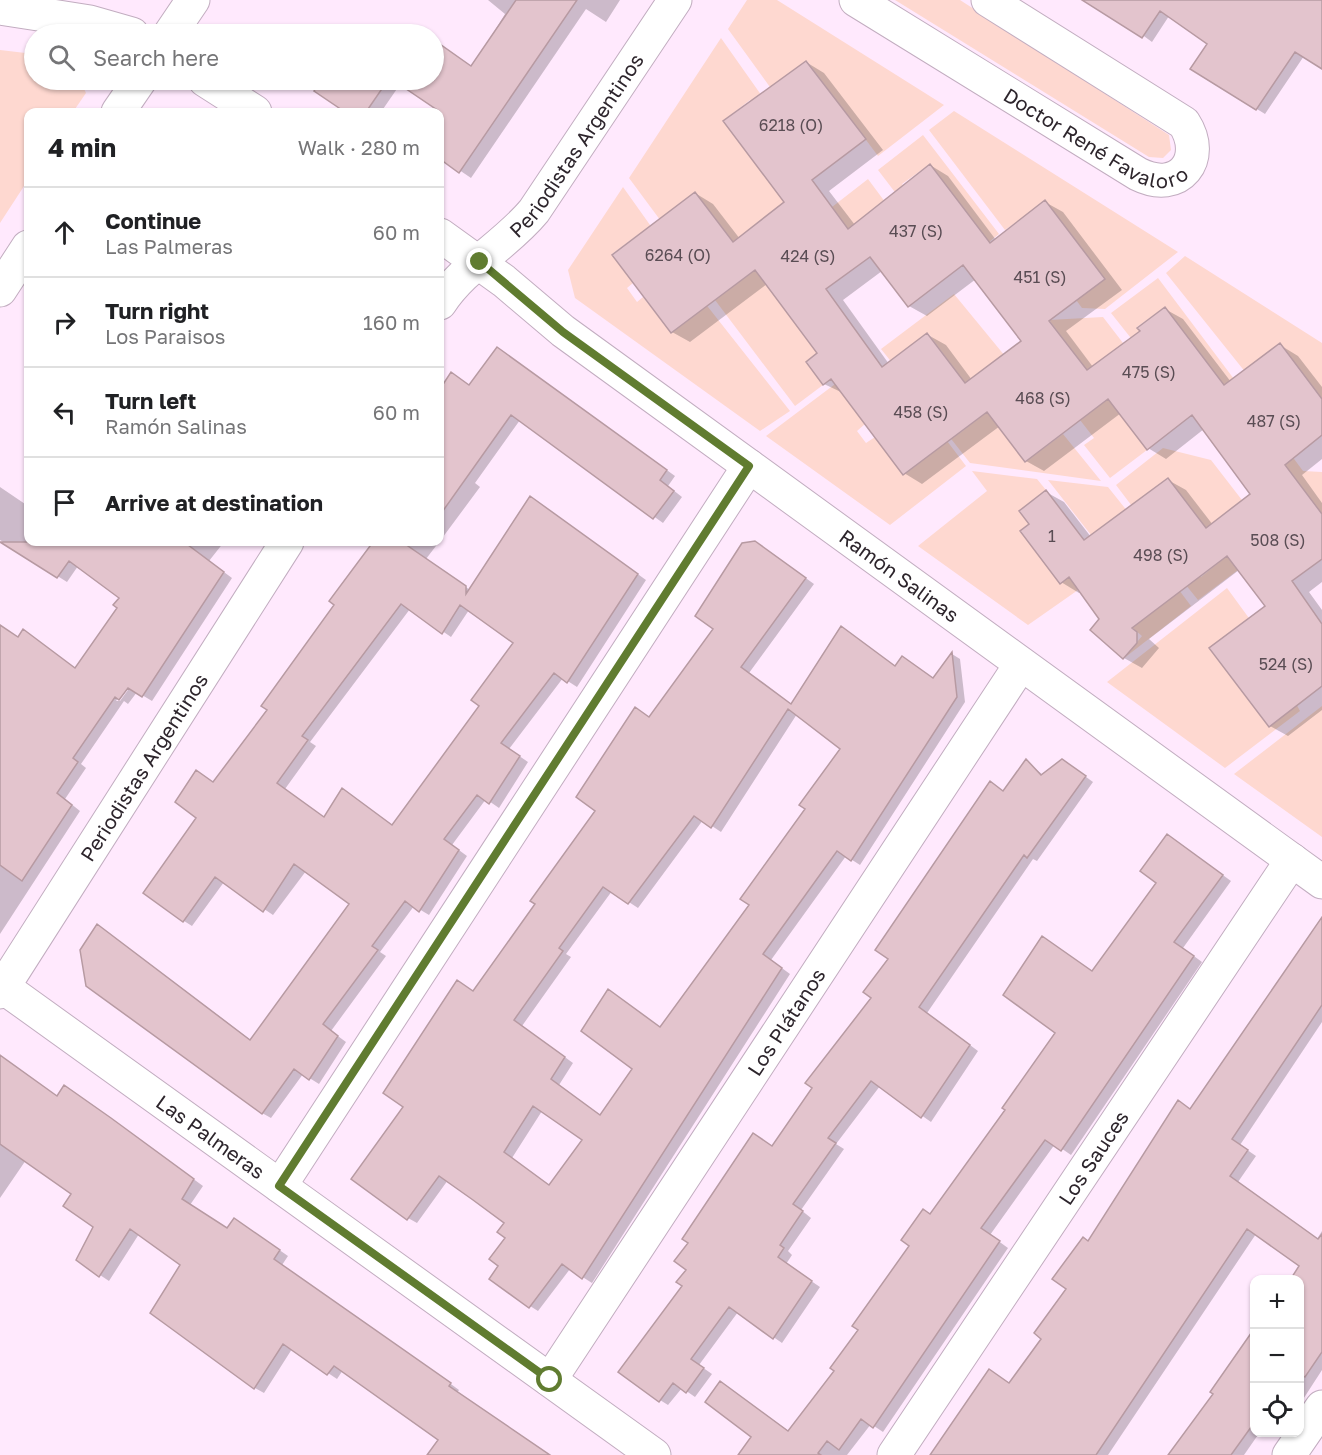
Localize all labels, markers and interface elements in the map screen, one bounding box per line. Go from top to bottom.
search box [24,24,444,90]
icon: search [45,41,78,74]
text: Search here [93,44,219,71]
street label: Periodistas Argentinos [504,49,648,242]
street label: Doctor René Favaloro [1000,82,1192,192]
house number: 6218 (O) [759,115,823,135]
text: 4 min [48,132,116,163]
text: Walk · 280 m [298,135,420,159]
text: Continue [105,207,201,234]
icon: ahead [48,216,81,249]
text: 60 m [373,220,420,244]
house number: 437 (S) [889,221,943,241]
text: Las Palmeras [105,234,233,258]
house number: 6264 (O) [645,245,711,265]
house number: 424 (S) [780,246,836,266]
route end [466,248,492,274]
house number: 451 (S) [1013,267,1067,287]
text: Turn right [105,297,209,324]
icon: right [48,306,81,339]
text: 160 m [363,310,420,334]
text: Los Paraisos [105,324,225,348]
house number: 475 (S) [1122,362,1176,382]
text: Turn left [105,387,196,414]
house number: 468 (S) [1015,388,1071,408]
icon: left [48,396,81,429]
text: 60 m [373,400,420,424]
house number: 458 (S) [893,402,949,422]
house number: 487 (S) [1247,411,1301,431]
text: Ramón Salinas [105,414,247,438]
icon: arrive [48,486,81,519]
text: Arrive at destination [105,489,323,516]
street label: Ramón Salinas [835,524,964,627]
house number: 1 [1048,526,1056,546]
house number: 508 (S) [1250,530,1306,550]
house number: 498 (S) [1133,545,1189,565]
house number: 524 (S) [1259,654,1313,674]
street label: Periodistas Argentinos [75,668,212,865]
street label: Los Plátanos [742,963,830,1080]
street label: Las Palmeras [152,1089,270,1184]
street label: Los Sauces [1053,1106,1133,1209]
map controls [1250,1275,1304,1437]
button: + [1250,1275,1304,1329]
button: − [1250,1329,1304,1383]
route start [536,1366,562,1392]
button: locate [1250,1383,1304,1437]

